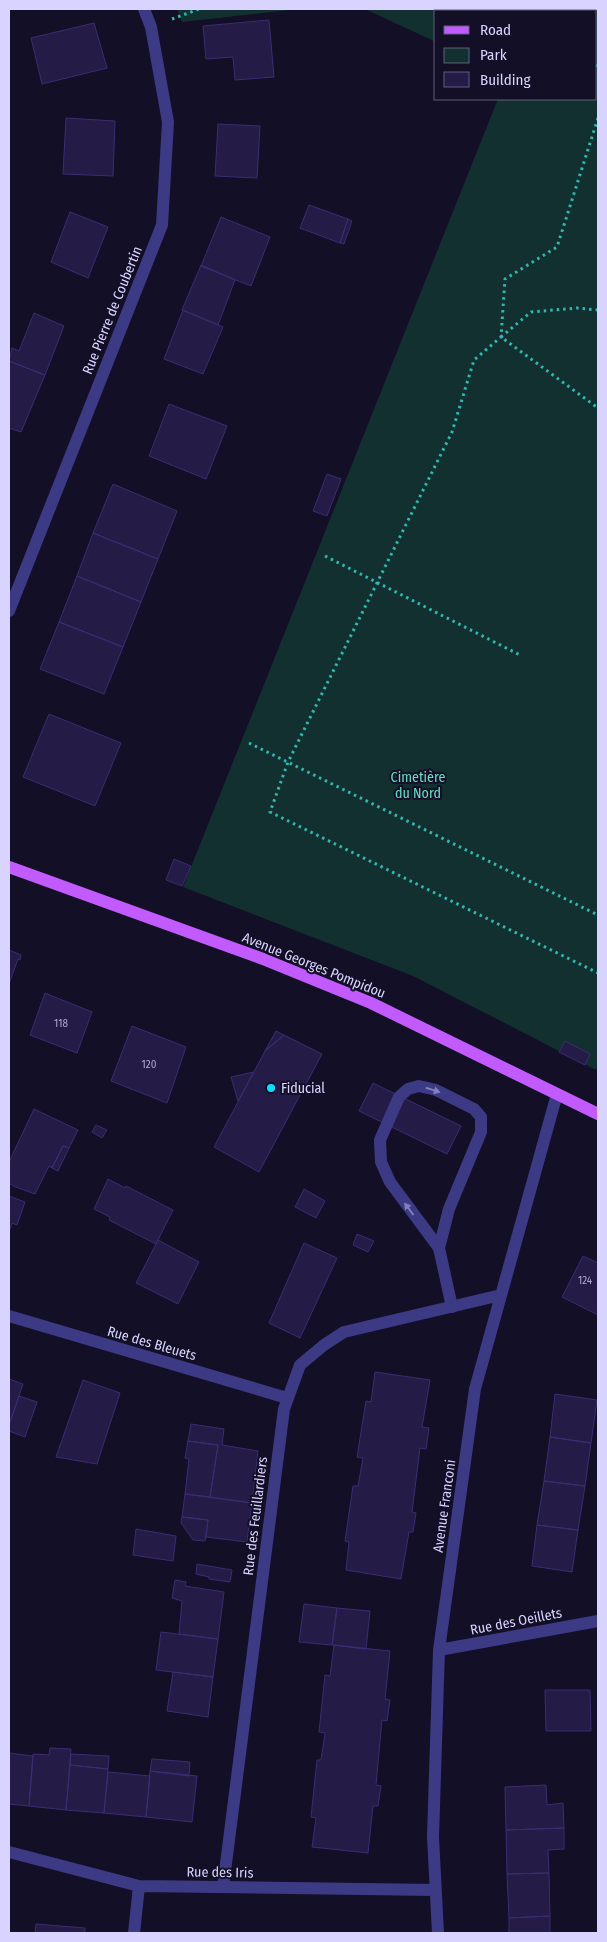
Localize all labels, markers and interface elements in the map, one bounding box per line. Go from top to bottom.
legend [434,10,597,100]
text: Road [480,21,511,39]
text: Park [480,46,507,64]
text: Building [480,71,531,89]
street label: Rue Pierre de Coubertin [79,244,146,377]
park label: Cimetière du Nord [391,769,445,802]
street label: Avenue Georges Pompidou [240,929,388,1002]
house number: 118 [54,1017,68,1030]
house number: 120 [142,1058,157,1071]
place label: Fiducial [281,1080,325,1097]
marker: Fiducial [265,1082,277,1094]
one-way arrow [426,1087,441,1094]
one-way arrow [404,1202,414,1216]
house number: 124 [578,1274,593,1287]
street label: Rue des Bleuets [105,1323,198,1364]
street label: Rue des Feuillardiers [240,1456,271,1576]
street label: Avenue Franconi [430,1458,459,1554]
street label: Rue des Oeillets [469,1604,563,1639]
street label: Rue des Iris [186,1863,254,1882]

